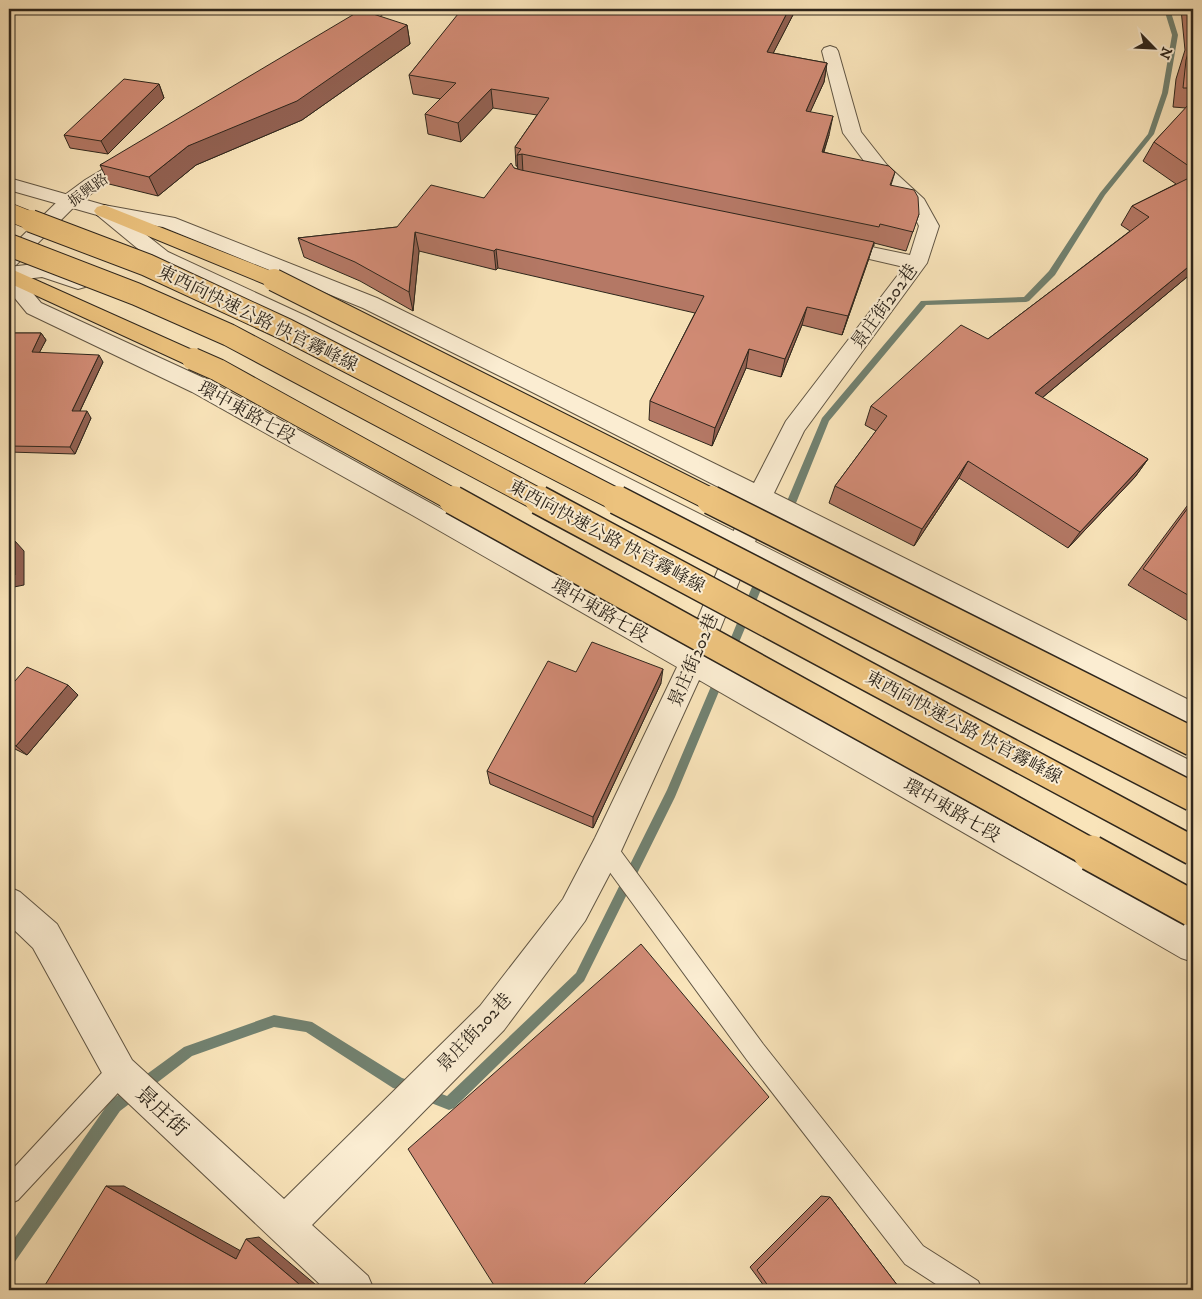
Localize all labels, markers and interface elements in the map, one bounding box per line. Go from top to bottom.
north arrow [1130,22,1180,72]
text: N [1154,44,1176,62]
street label: 振興路 [65,169,112,211]
street label: 景庄街202巷 [847,260,923,353]
street label: 東西向快速公路 快官霧峰線 [154,261,361,377]
street label: 環中東路七段 [194,377,299,449]
street label: 東西向快速公路 快官霧峰線 [504,476,709,598]
street label: 環中東路七段 [547,574,652,647]
street label: 景庄街202巷 [664,610,723,710]
street label: 東西向快速公路 快官霧峰線 [861,667,1066,789]
street label: 環中東路七段 [899,774,1004,847]
street label: 景庄街202巷 [433,989,517,1077]
street label: 景庄街 [129,1081,193,1143]

